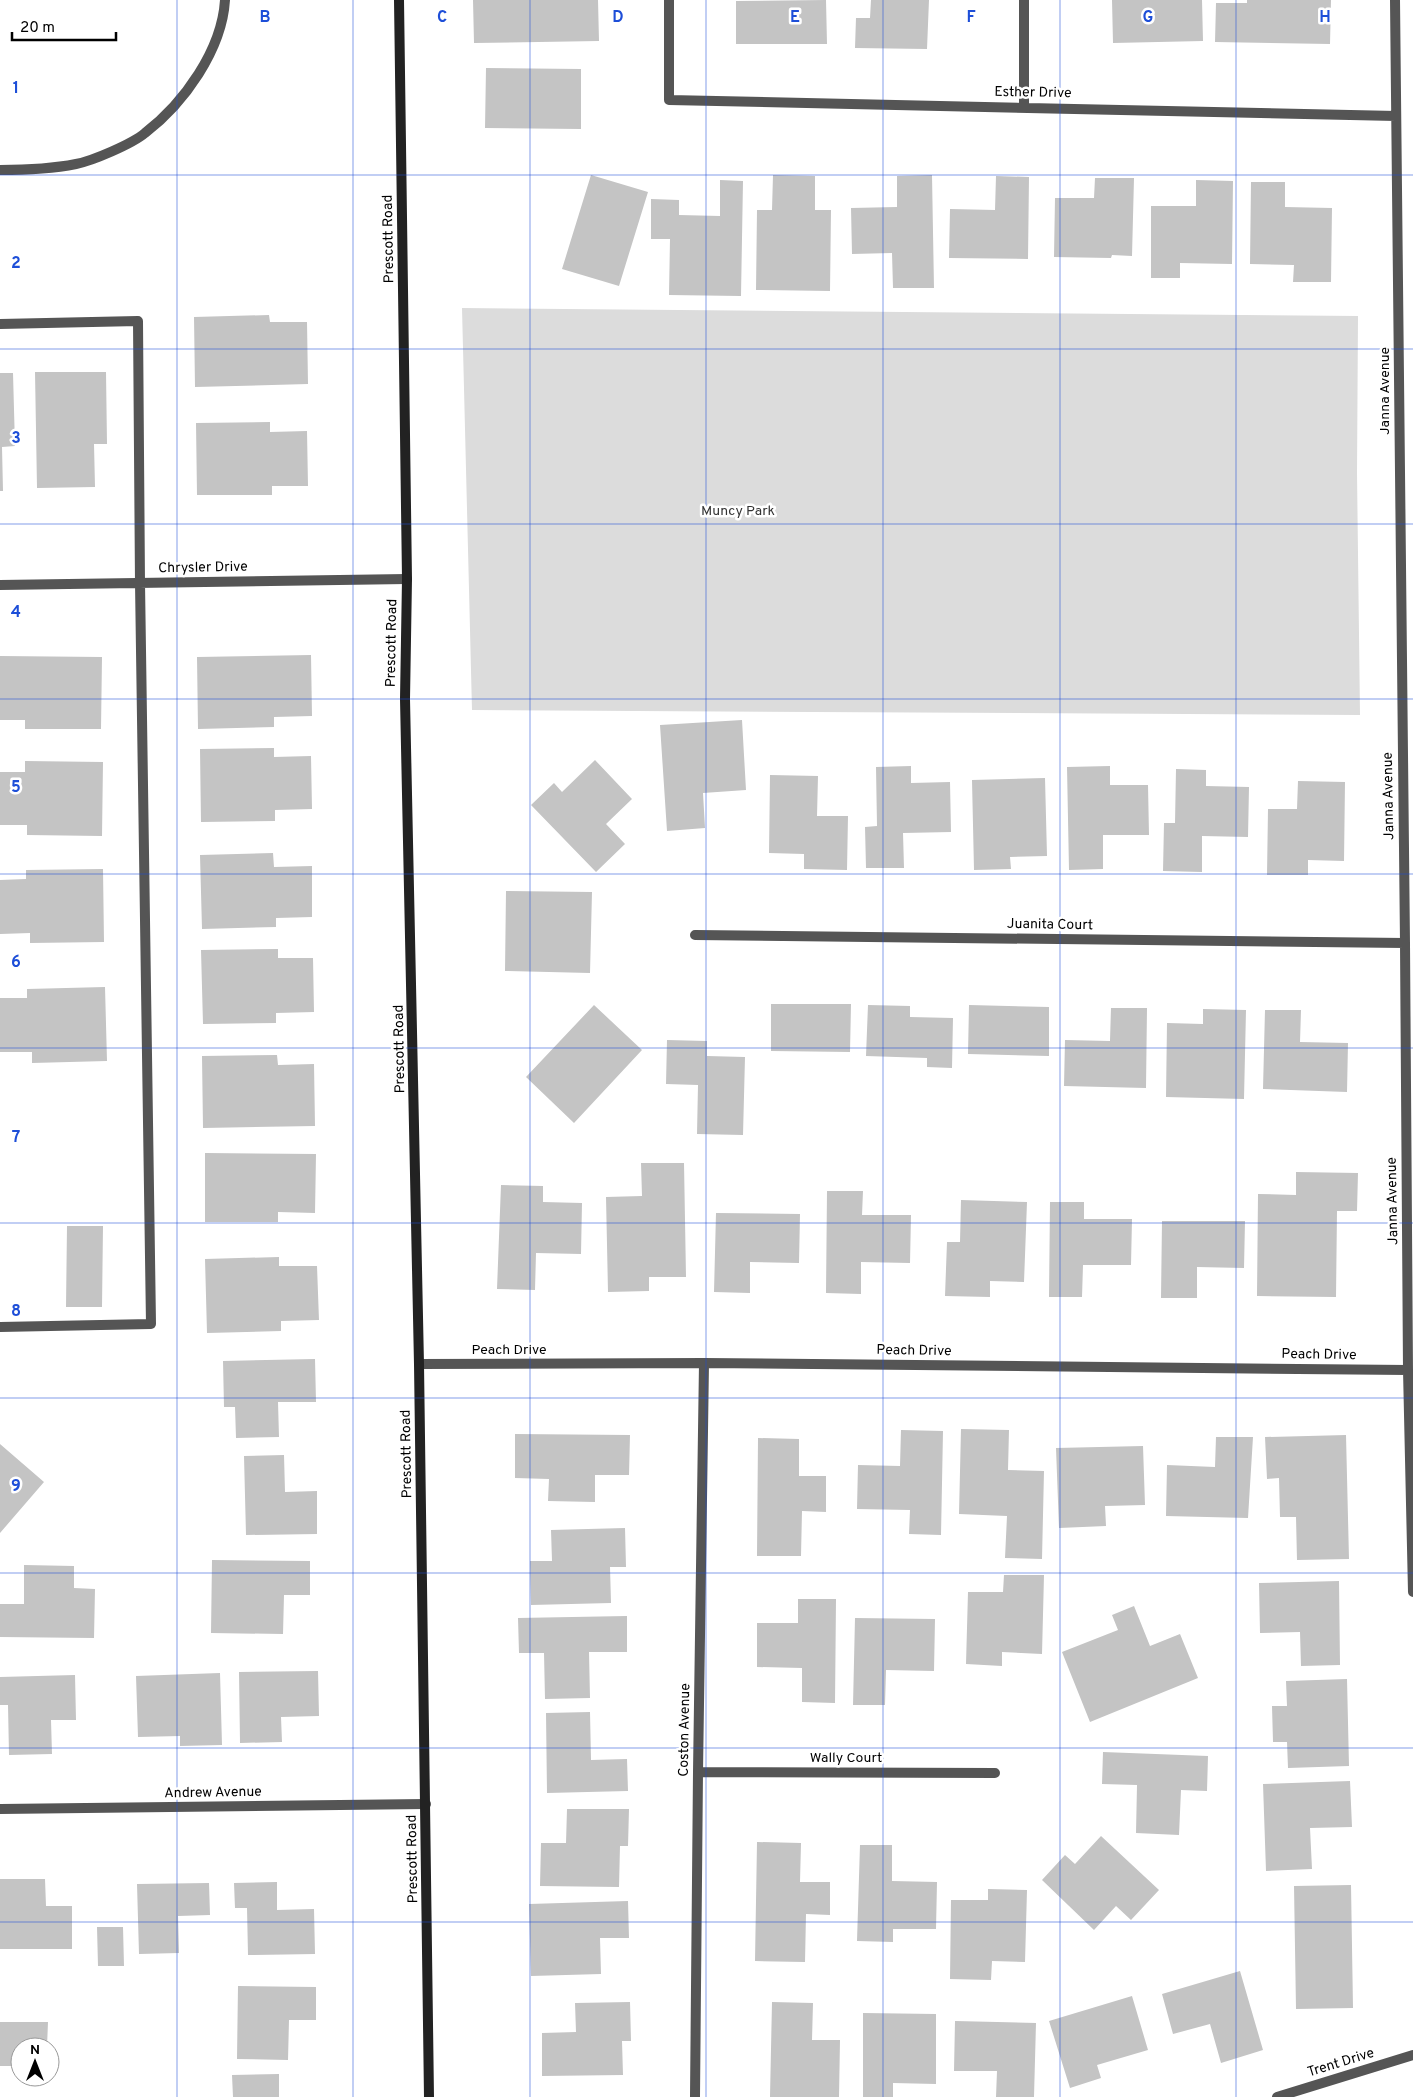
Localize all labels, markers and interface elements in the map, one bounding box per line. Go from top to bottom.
text: B [259,8,271,28]
text: C [437,8,447,28]
text: D [612,8,624,28]
text: E [790,8,800,28]
text: F [966,8,976,28]
text: G [1143,8,1153,28]
text: H [1319,8,1331,28]
scale bar [12,10,116,42]
text: 20 m [20,19,55,38]
text: 1 [13,79,19,99]
street label: Esther Drive [994,84,1072,102]
street label: Prescott Road [380,195,398,283]
text: 2 [11,254,21,274]
street label: Janna Avenue [1377,347,1394,435]
text: 3 [11,429,21,449]
park label: Muncy Park [701,503,775,520]
street label: Chrysler Drive [158,559,248,577]
street label: Prescott Road [383,599,401,687]
text: 4 [11,603,21,623]
street label: Janna Avenue [1380,752,1398,840]
text: 5 [11,778,21,798]
street label: Juanita Court [1007,916,1093,934]
text: 6 [11,953,21,973]
street label: Prescott Road [391,1005,409,1093]
text: 7 [12,1128,20,1148]
street label: Janna Avenue [1384,1157,1402,1245]
text: 8 [11,1302,21,1322]
street label: Peach Drive [471,1342,547,1359]
street label: Peach Drive [876,1342,952,1360]
street label: Peach Drive [1281,1346,1357,1364]
street label: Prescott Road [398,1410,416,1498]
text: 9 [11,1477,21,1497]
street label: Coston Avenue [676,1683,694,1777]
street label: Wally Court [810,1750,882,1767]
street label: Andrew Avenue [164,1784,262,1802]
street label: Prescott Road [404,1815,422,1903]
north arrow [10,2037,60,2087]
text: N [30,2042,40,2059]
street label: Trent Drive [1305,2045,1377,2081]

